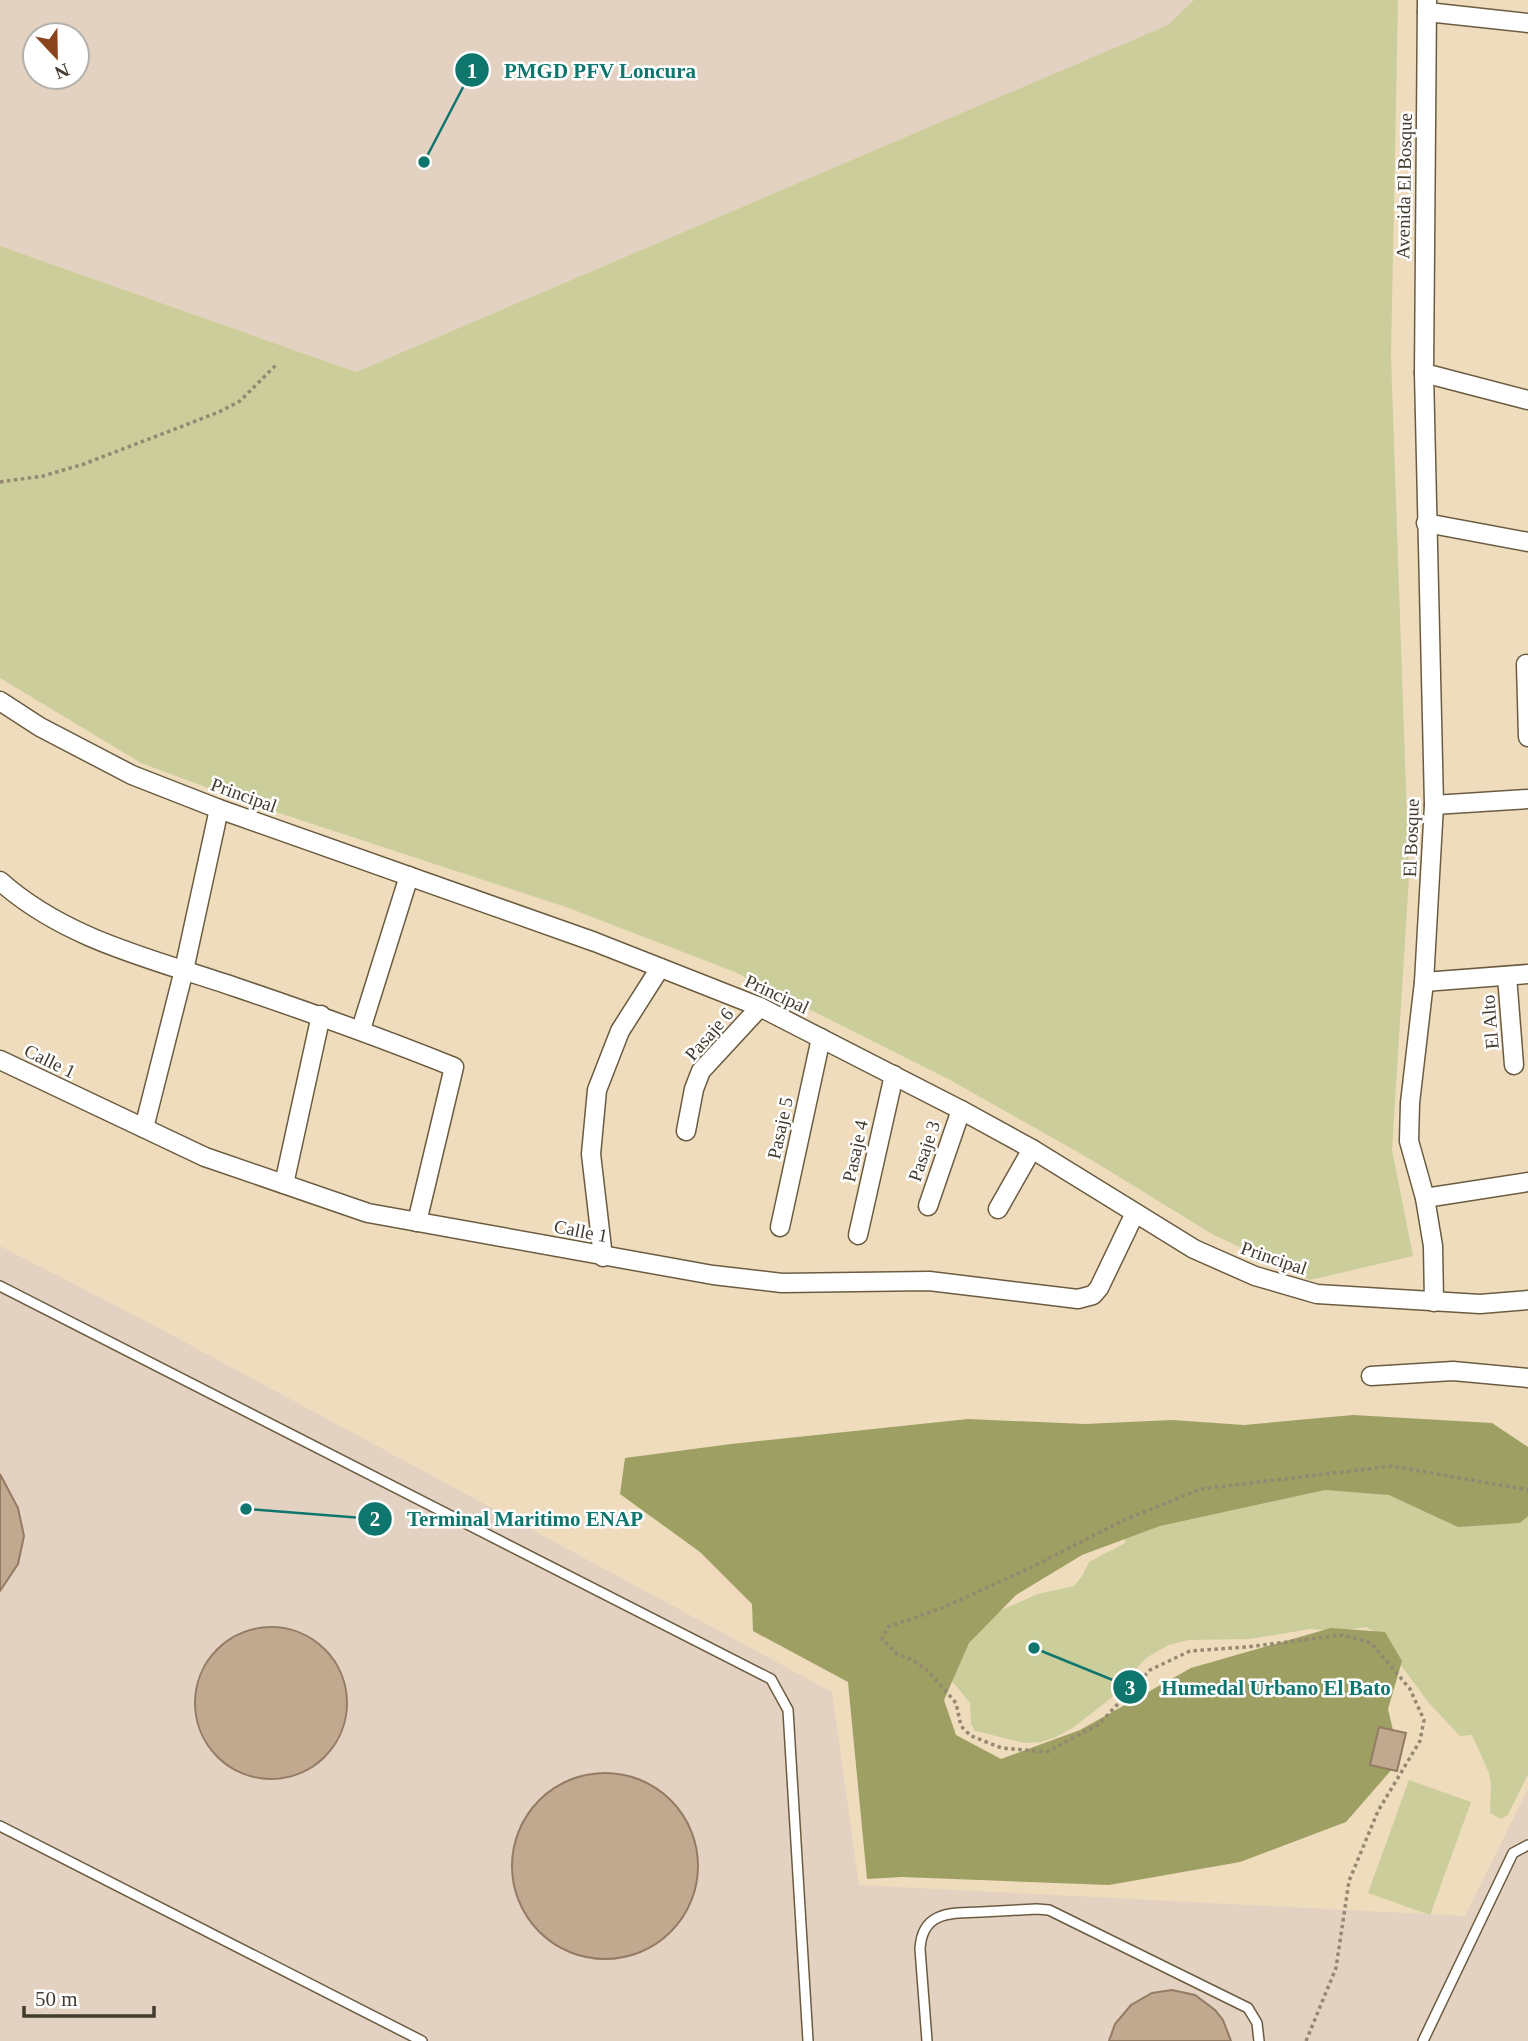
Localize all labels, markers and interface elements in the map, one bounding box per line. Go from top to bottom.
north arrow [21,21,91,91]
callout: PMGD PFV Loncura [455,49,710,91]
text: N [52,59,72,84]
text: 1 [467,59,477,83]
text: PMGD PFV Loncura [504,59,697,83]
street label: Avenida El Bosque [1392,113,1416,259]
street label: Principal [208,773,280,817]
street label: El Bosque [1399,798,1423,878]
street label: Principal [741,970,813,1018]
street label: El Alto [1477,994,1503,1050]
street label: Pasaje 6 [680,1003,738,1065]
street label: Calle 1 [21,1040,79,1082]
street label: Pasaje 5 [763,1095,797,1161]
street label: Pasaje 4 [838,1118,872,1184]
street label: Pasaje 3 [904,1118,944,1184]
street label: Calle 1 [552,1216,610,1246]
street label: Principal [1238,1237,1310,1279]
callout: Terminal Maritimo ENAP [358,1498,657,1540]
text: 2 [370,1507,380,1531]
text: Terminal Maritimo ENAP [407,1507,643,1531]
callout: Humedal Urbano El Bato [1112,1666,1405,1708]
text: 3 [1125,1676,1135,1700]
text: Humedal Urbano El Bato [1161,1676,1391,1700]
scale bar [24,1974,154,2018]
text: 50 m [35,1987,78,2011]

